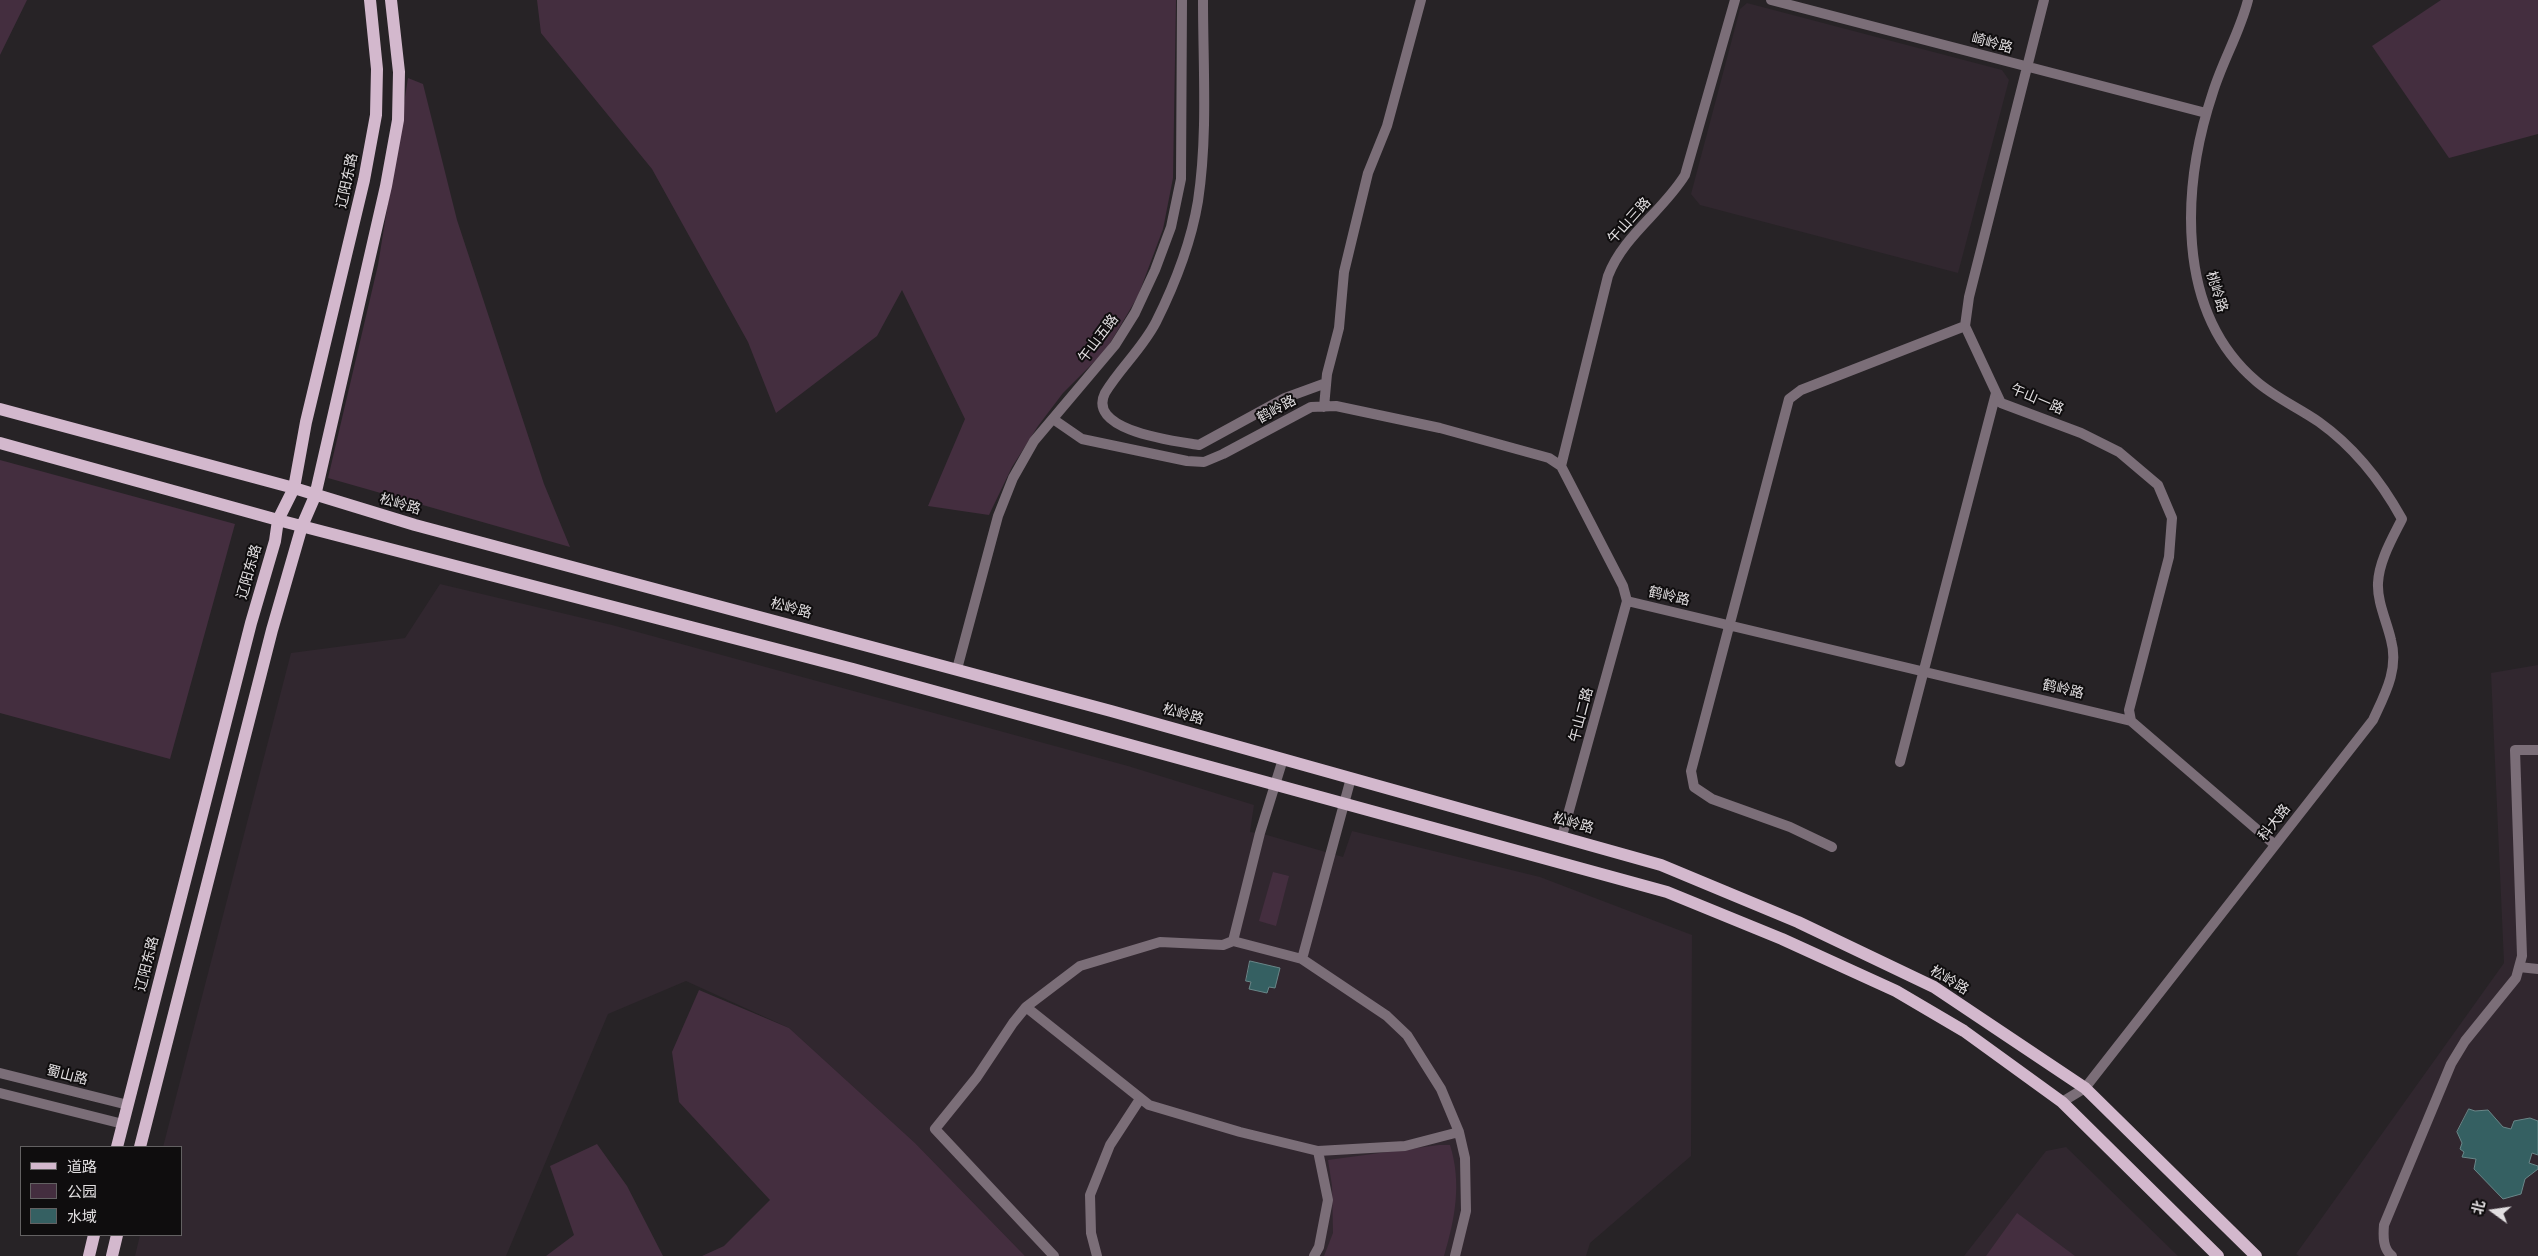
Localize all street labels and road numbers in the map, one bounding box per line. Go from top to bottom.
street label: 崎岭路 [1970,30,2014,58]
street label: 辽阳东路 [334,152,362,210]
street label: 午山三路 [1605,195,1655,247]
street label: 桃岭路 [2202,269,2230,315]
street label: 午山五路 [1075,312,1123,366]
street label: 午山一路 [2008,381,2066,419]
street label: 鹤岭路 [1255,392,1299,428]
street label: 松岭路 [377,491,423,519]
street label: 辽阳东路 [234,543,266,601]
street label: 鹤岭路 [1647,584,1691,610]
street label: 松岭路 [769,595,813,623]
street label: 鹤岭路 [2041,677,2085,703]
street label: 午山二路 [1567,686,1597,744]
street label: 松岭路 [1160,701,1206,729]
street label: 科大路 [2255,801,2295,845]
street label: 松岭路 [1550,810,1596,838]
street label: 辽阳东路 [133,935,163,993]
street label: 松岭路 [1927,963,1971,999]
street label: 蜀山路 [45,1063,89,1089]

